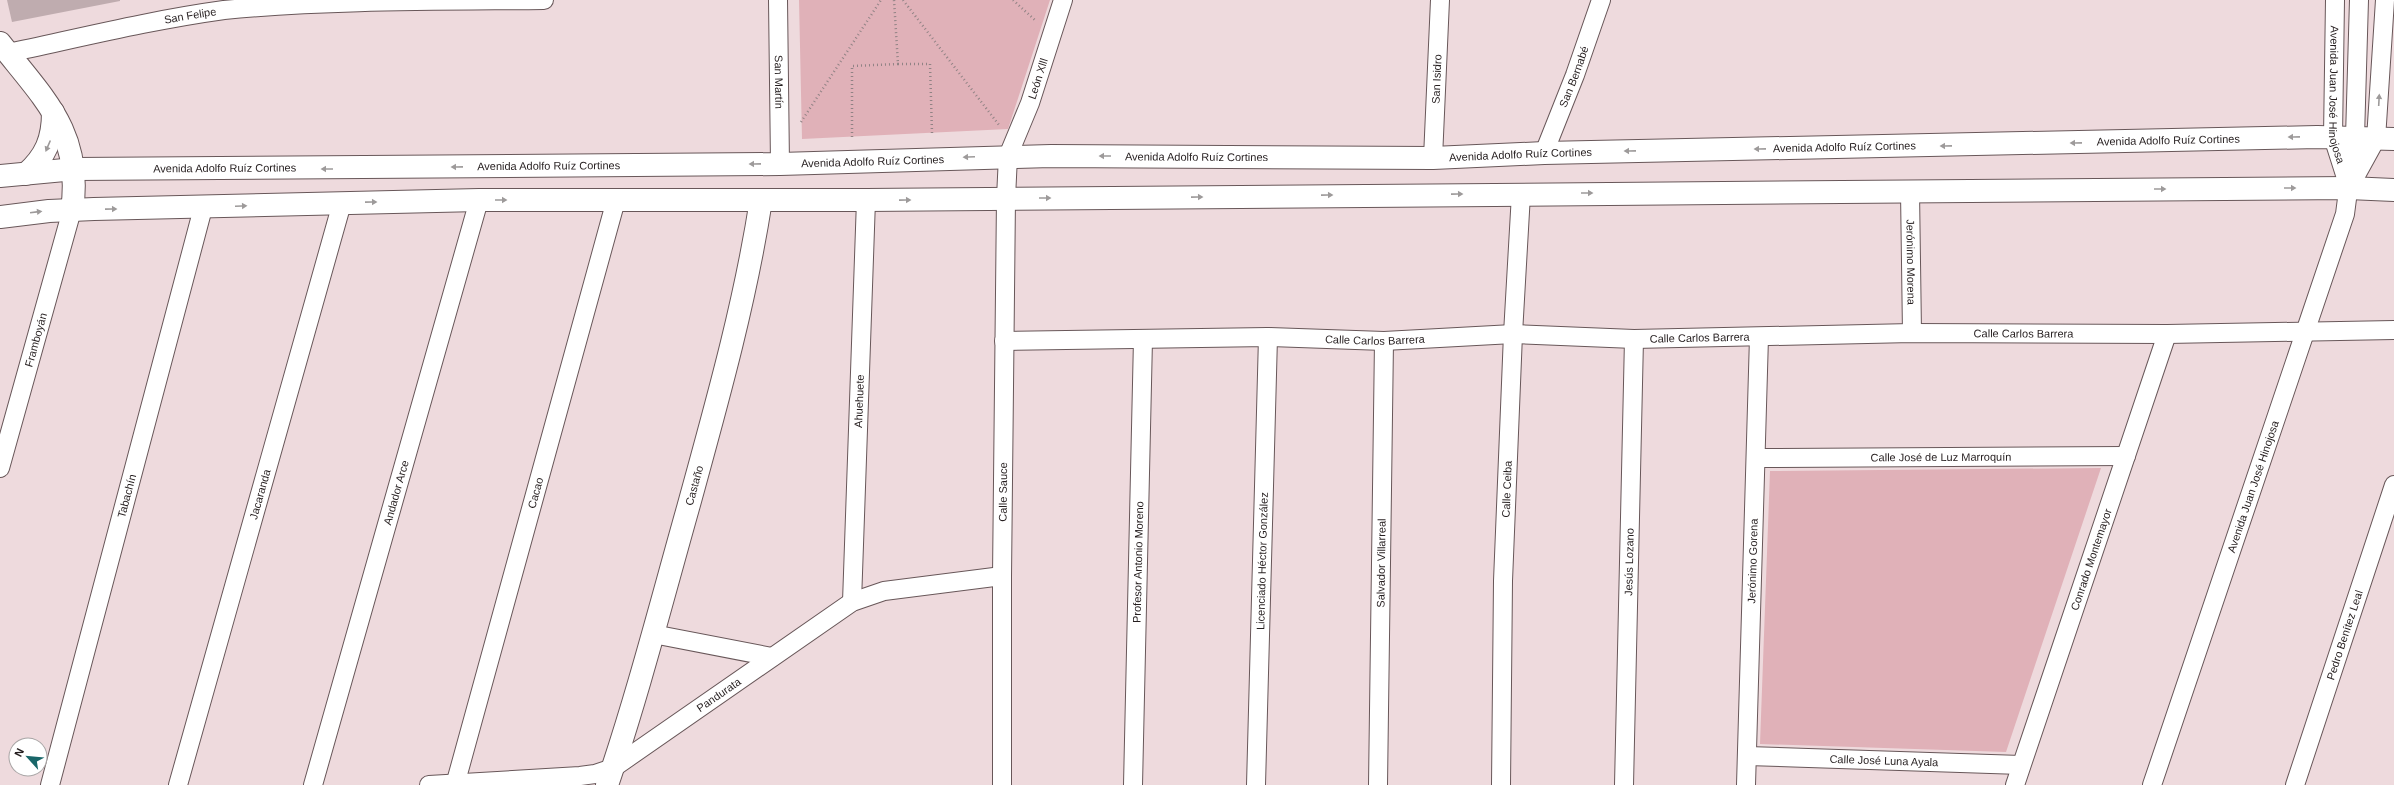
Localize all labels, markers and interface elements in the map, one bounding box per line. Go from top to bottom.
street label: San Felipe [163,5,217,26]
street label: Avenida Juan José Hinojosa [2327,26,2347,166]
street label: San Bernabé [1557,44,1591,109]
street label: San Isidro [1429,54,1444,104]
street label: San Martín [773,55,785,109]
street label: León Xlll [1026,57,1050,101]
one-way arrow [2375,94,2382,106]
street label: Avenida Adolfo Ruíz Cortines [2097,133,2240,148]
one-way arrow [2288,134,2300,141]
street label: Avenida Adolfo Ruíz Cortines [1773,139,1916,154]
one-way arrow [2070,139,2082,146]
one-way arrow [45,141,51,152]
one-way arrow [1940,142,1952,149]
street label: Avenida Adolfo Ruíz Cortines [1449,146,1593,163]
one-way arrow [1753,146,1766,152]
one-way arrow [1623,148,1636,154]
street label: Avenida Adolfo Ruíz Cortines [1125,150,1269,163]
street label: Avenida Adolfo Ruíz Cortines [801,153,945,169]
one-way arrow [1098,153,1111,159]
one-way arrow [962,154,975,160]
street label: Avenida Adolfo Ruíz Cortines [477,159,621,172]
street label: Avenida Adolfo Ruíz Cortines [153,161,297,174]
one-way arrow [748,161,761,167]
one-way arrow [450,164,463,170]
one-way arrow [320,166,333,172]
one-way arrow [2284,185,2297,191]
one-way arrow [2154,186,2167,192]
one-way arrow [1581,190,1594,196]
one-way arrow [1451,191,1464,197]
one-way arrow [1321,192,1334,198]
one-way arrow [1191,193,1203,200]
one-way arrow [1039,195,1052,201]
one-way arrow [495,197,508,203]
one-way arrow [899,197,912,203]
one-way arrow [365,199,378,205]
one-way arrow [235,203,247,210]
one-way arrow [105,206,118,212]
one-way arrow [30,209,42,216]
street label: Jerónimo Morena [1904,219,1918,306]
street label: Framboyán [22,311,49,368]
street label: Calle Carlos Barrera [1974,327,2074,340]
street label: Calle Carlos Barrera [1650,330,1750,345]
street label: Calle Carlos Barrera [1325,333,1426,347]
street label: Ahuehuete [852,374,866,428]
street label: Avenida Juan José Hinojosa [2225,418,2281,554]
street label: Calle José de Luz Marroquín [1871,451,2011,463]
street label: Andador Arce [381,459,411,526]
street label: Calle Ceiba [1500,460,1514,518]
street label: Calle Sauce [997,462,1009,522]
street label: Castaño [683,464,705,507]
street label: Jacaranda [247,467,273,521]
street label: Tabachín [115,473,138,519]
street label: Cacao [525,476,545,510]
street label: Licenciado Héctor González [1254,492,1270,630]
street label: Profesor Antonio Moreno [1131,501,1145,623]
street label: Conrado Montemayor [2068,507,2114,612]
street label: Salvador Villarreal [1374,518,1388,608]
street label: Jerónimo Gorena [1745,518,1760,604]
street label: Jesús Lozano [1622,528,1636,596]
street label: Pedro Benítez Leal [2324,589,2365,681]
street label: Pandurata [694,675,744,714]
north arrow [8,737,48,777]
text: N [12,746,26,759]
street label: Calle José Luna Ayala [1829,753,1939,768]

